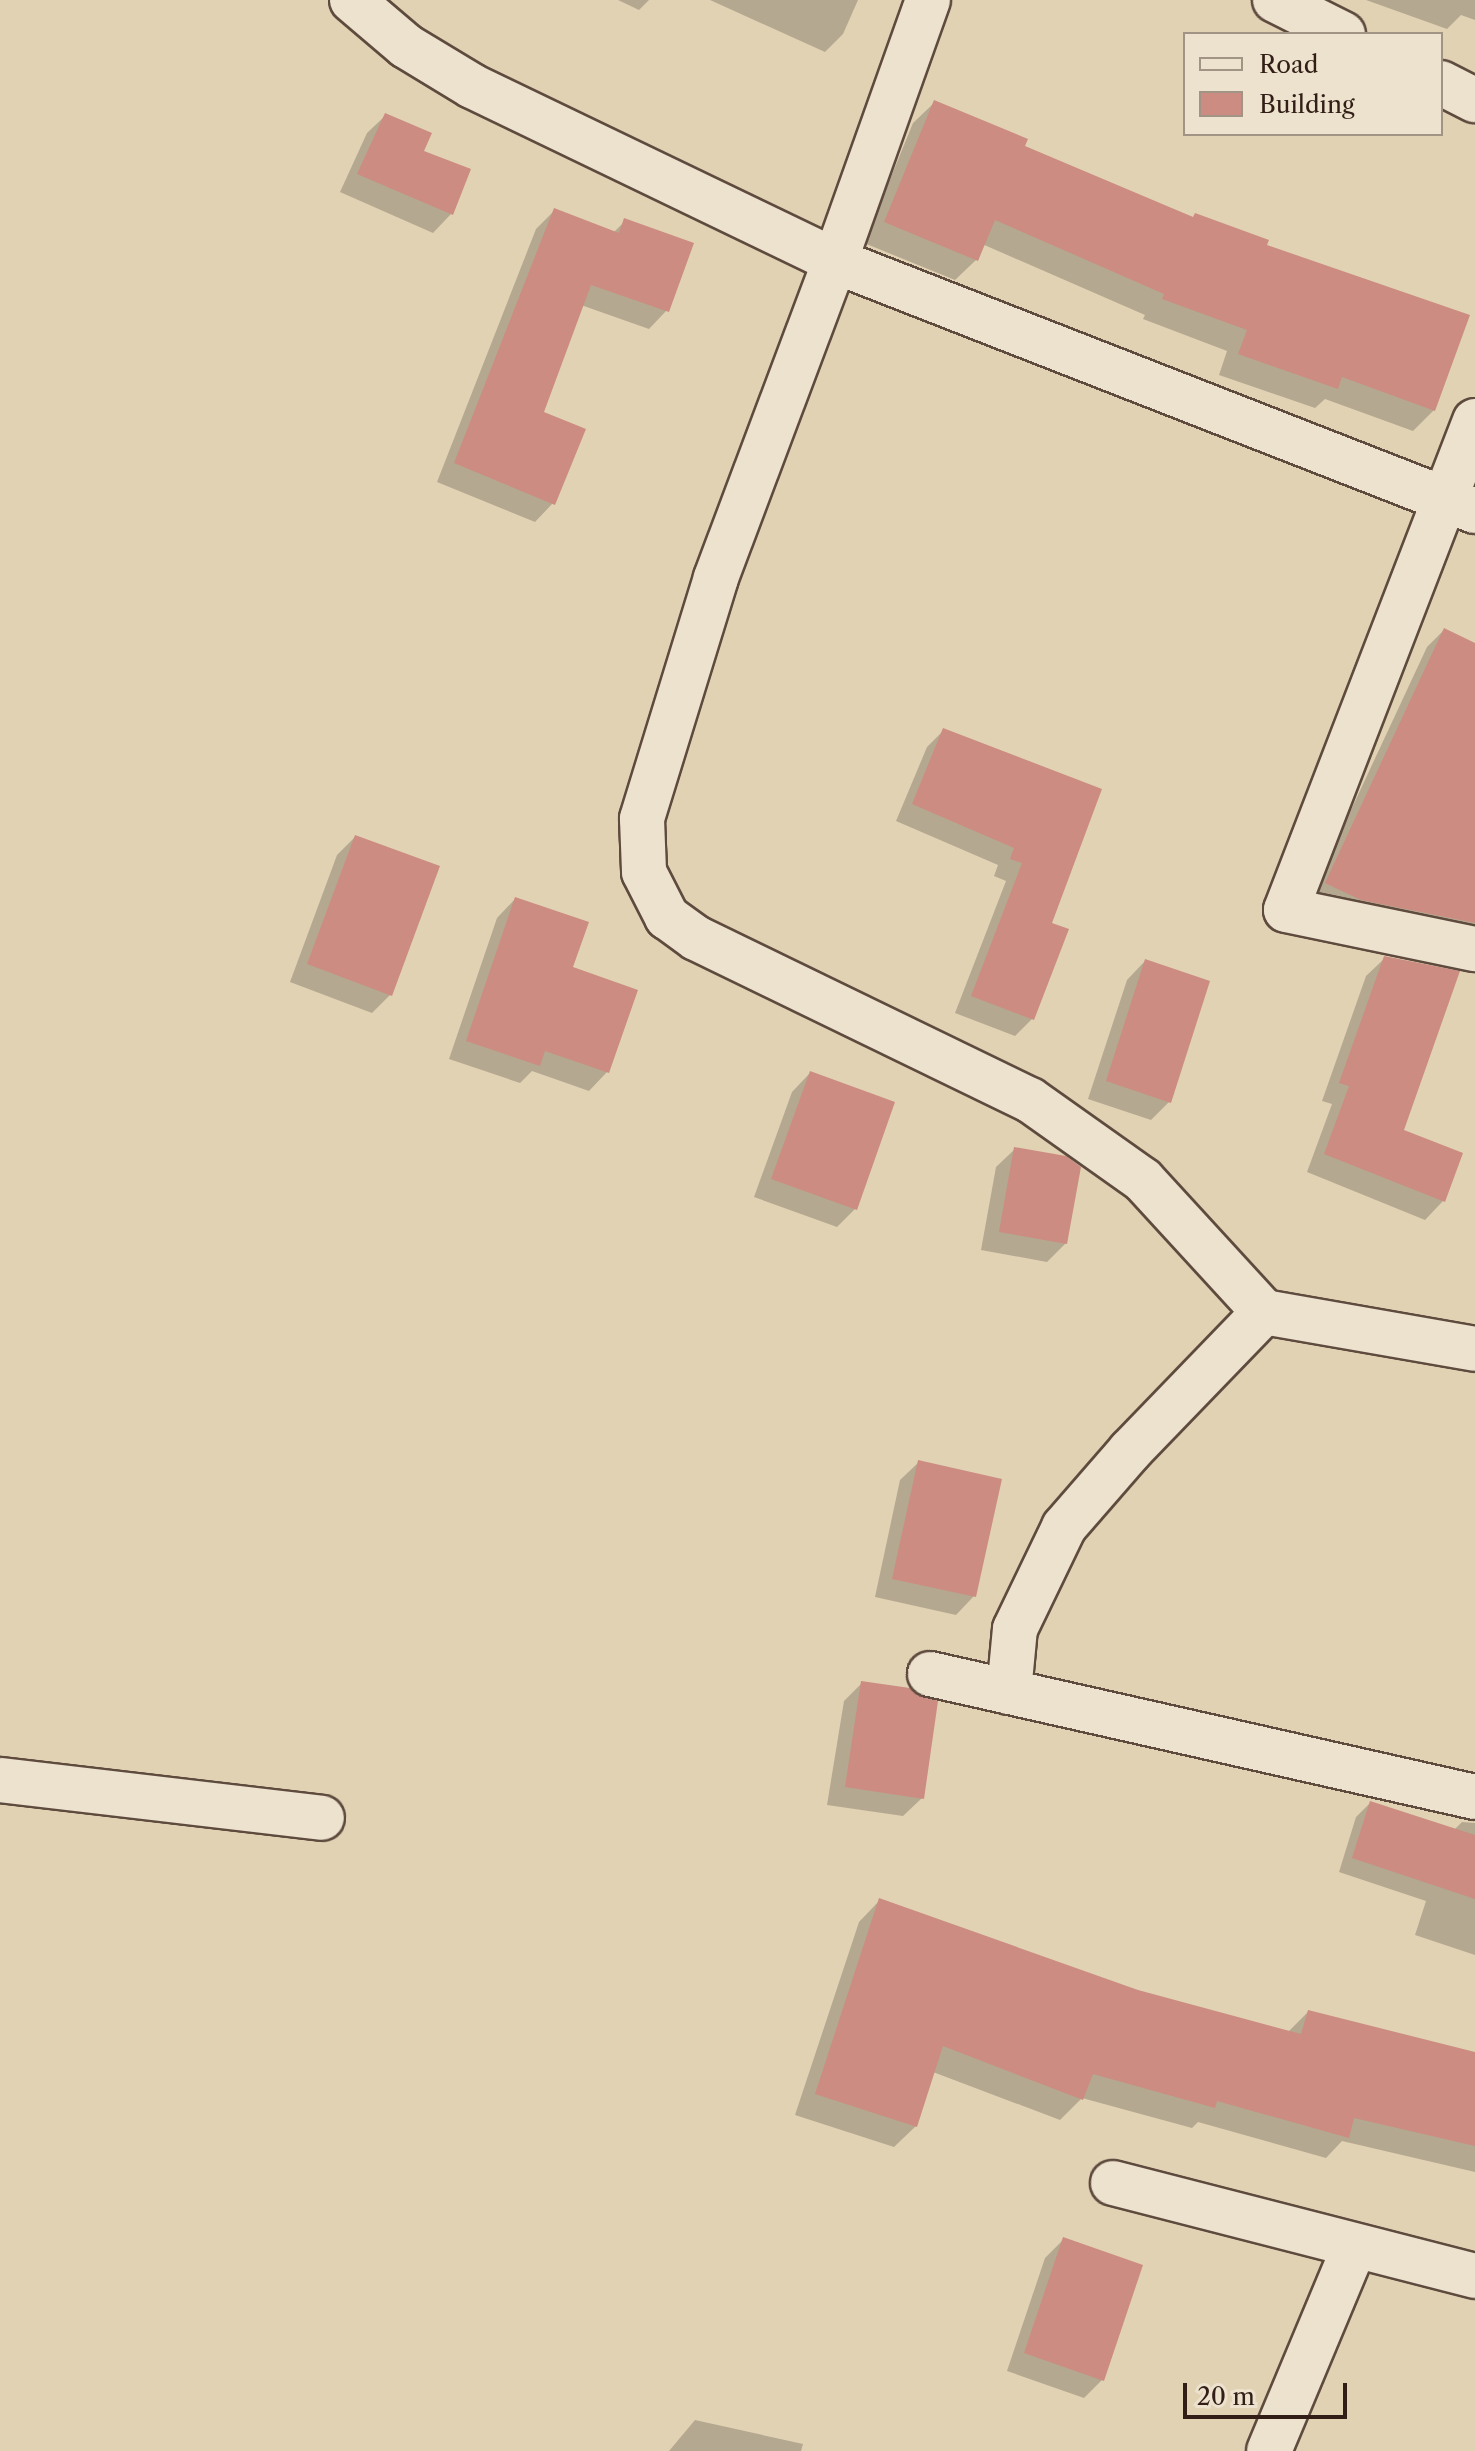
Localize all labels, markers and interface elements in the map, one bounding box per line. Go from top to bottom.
legend [1183,32,1443,136]
text: Road [1259,50,1318,79]
text: Building [1259,90,1355,119]
scale bar [1187,2367,1351,2417]
text: 20 m [1197,2382,1255,2411]

